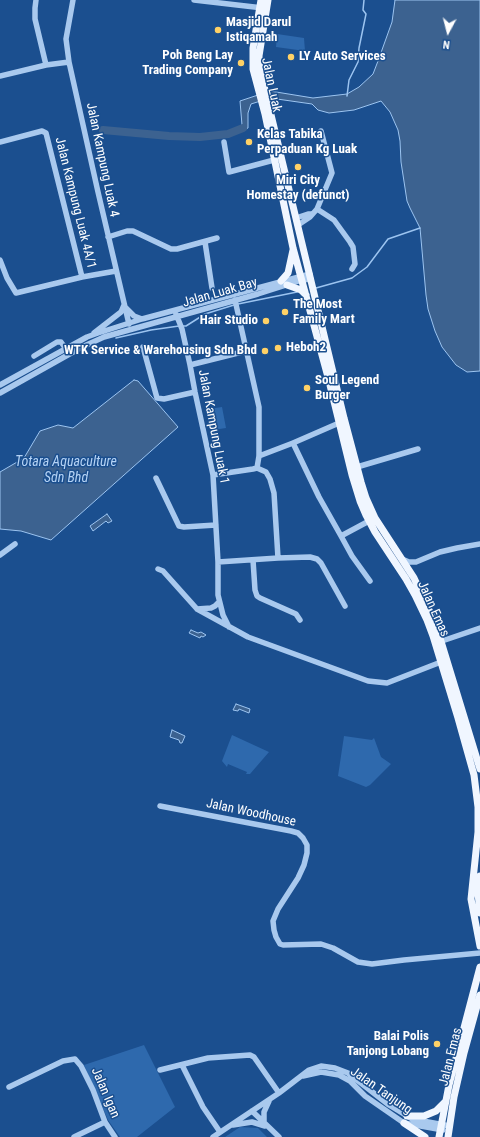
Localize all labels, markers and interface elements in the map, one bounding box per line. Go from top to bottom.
north arrow [428,12,468,52]
place label: Masjid Darul Istiqamah [226,15,291,46]
marker: Masjid Darul Istiqamah [213,25,223,35]
text: N [442,38,451,51]
place label: Poh Beng Lay Trading Company [142,48,233,79]
place label: LY Auto Services [299,49,386,65]
marker: LY Auto Services [286,52,296,62]
street label: Jalan Luak [258,56,284,114]
marker: Poh Beng Lay Trading Company [236,58,246,68]
street label: Jalan Kampung Luak 4 [82,102,122,218]
place label: Kelas Tabika Perpaduan Kg Luak [257,127,357,158]
street label: Jalan Kampung Luak 4A/1 [51,136,99,270]
marker: Kelas Tabika Perpaduan Kg Luak [244,137,254,147]
marker: Miri City Homestay (defunct) [293,162,303,172]
place label: Miri City Homestay (defunct) [246,173,350,204]
street label: Jalan Luak Bay [181,275,259,311]
place label: The Most Family Mart [293,297,355,328]
marker: The Most Family Mart [280,307,290,317]
place label: Hair Studio [200,313,258,329]
marker: Hair Studio [261,316,271,326]
place label: Heboh2 [286,340,326,356]
place label: WTK Service & Warehousing Sdn Bhd [64,343,257,359]
marker: Heboh2 [273,343,283,353]
marker: WTK Service & Warehousing Sdn Bhd [260,346,270,356]
street label: Jalan Kampung Luak 1 [194,368,232,486]
place label: Soul Legend Burger [315,373,379,404]
marker: Soul Legend Burger [302,383,312,393]
water label: Totara Aquaculture Sdn Bhd [15,454,117,486]
street label: Jalan Emas [414,579,452,639]
street label: Jalan Woodhouse [205,796,297,830]
street label: Jalan Emas [436,1026,466,1088]
place label: Balai Polis Tanjong Lobang [347,1029,429,1060]
marker: Balai Polis Tanjong Lobang [432,1039,442,1049]
street label: Jalan Tanjung [347,1064,415,1118]
street label: Jalan Igan [87,1065,123,1121]

